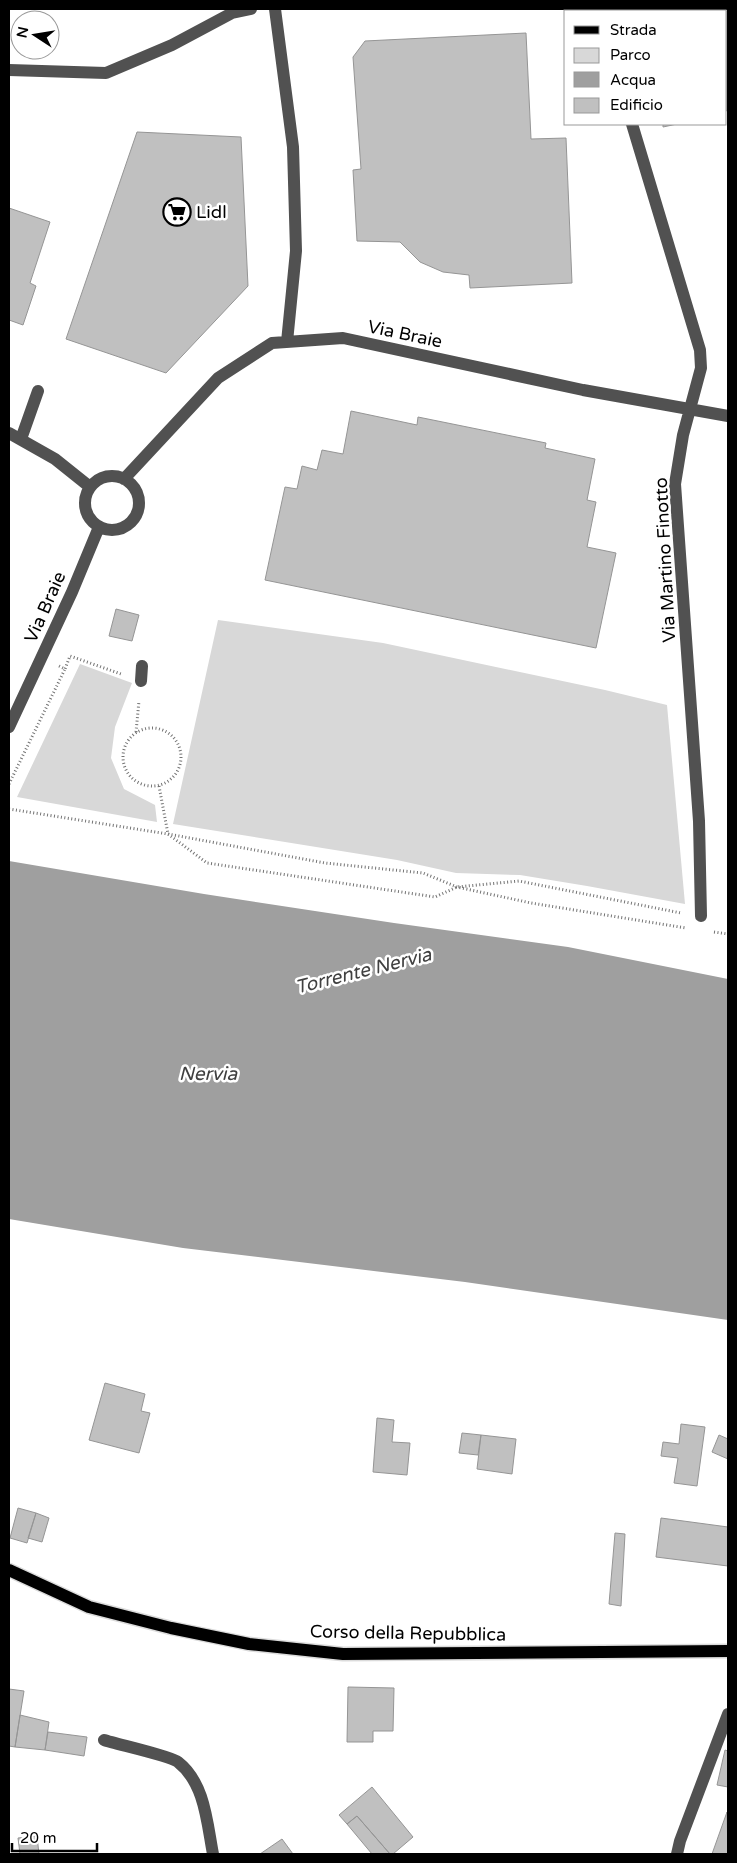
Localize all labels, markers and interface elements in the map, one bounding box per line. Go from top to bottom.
north arrow [10,10,60,60]
legend [564,10,727,125]
text: Strada [610,21,657,39]
text: N [13,25,32,40]
text: Parco [610,46,651,64]
text: Acqua [610,71,656,89]
text: Edificio [610,96,663,114]
supermarket icon: Lidl [162,197,192,227]
place label: Lidl [196,201,227,223]
street label: Via Braie [366,315,444,353]
street label: Via Martino Finotto [650,477,680,643]
street label: Via Braie [20,568,70,646]
water label: Torrente Nervia [293,943,435,999]
water label: Nervia [179,1063,239,1085]
street label: Corso della Repubblica [310,1620,506,1646]
scale bar [12,1820,98,1852]
text: 20 m [20,1829,57,1847]

